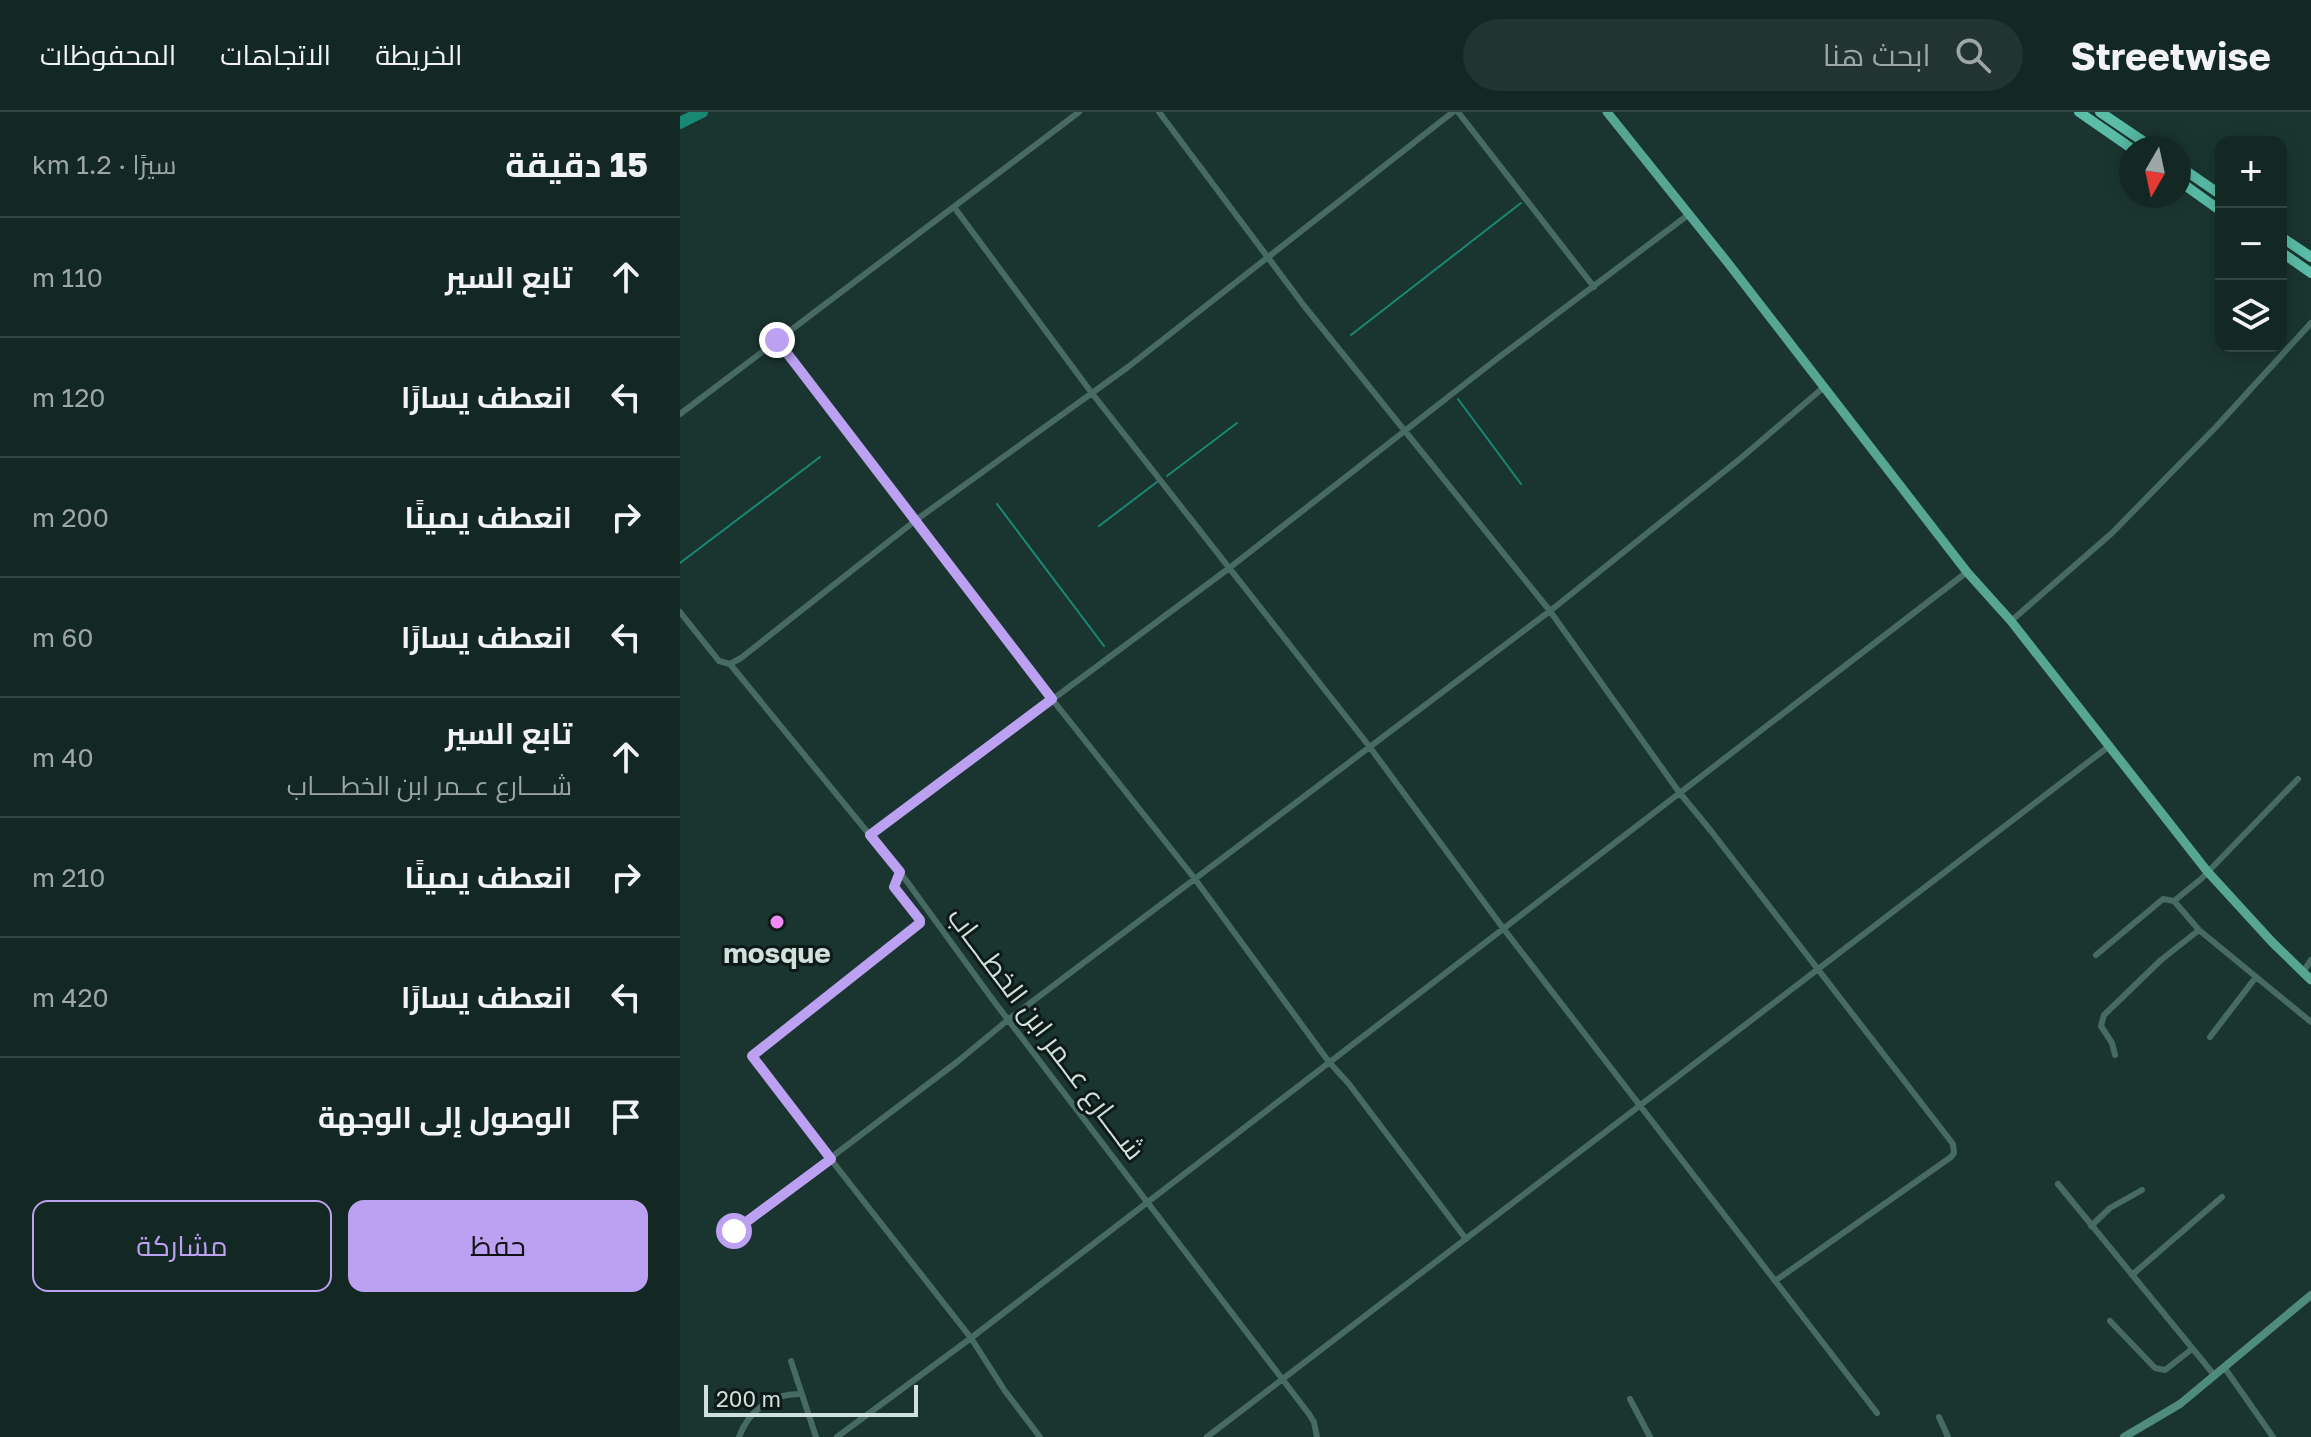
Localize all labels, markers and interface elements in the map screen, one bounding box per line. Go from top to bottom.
search box [1463,19,2023,91]
icon: search [1951,33,1995,77]
text: Streetwise [2071,33,2271,78]
text: ابحث هنا [1823,37,1931,73]
text: المحفوظات [40,38,176,71]
text: الاتجاهات [220,38,331,71]
text: الخريطة [375,38,463,71]
north arrow [2119,136,2191,208]
map controls [2215,136,2287,352]
button: + [2215,136,2287,208]
text: 15 دقيقة [505,144,648,184]
text: سيرًا · 1.2 km [32,149,176,180]
button: − [2215,208,2287,280]
icon: ahead [604,255,648,299]
text: تابع السير [445,259,572,295]
text: 110 m [32,262,103,293]
button: layers [2215,280,2287,352]
route end [759,322,795,358]
icon: left [604,375,648,419]
text: انعطف يسارًا [401,379,572,415]
text: 120 m [32,382,105,413]
icon: right [604,495,648,539]
text: انعطف يمينًا [405,499,572,535]
text: 200 m [32,502,109,533]
icon: left [604,615,648,659]
text: انعطف يسارًا [401,619,572,655]
text: 60 m [32,622,93,653]
text: تابع السير [445,715,572,751]
icon: ahead [604,735,648,779]
text: 40 m [32,742,94,773]
text: شــــارع عــمر ابن الخطــــاب [287,770,572,801]
icon: right [604,855,648,899]
text: انعطف يمينًا [405,859,572,895]
text: 210 m [32,862,105,893]
street label: شــــارع عــمر ابن الخطــــاب [939,900,1153,1167]
marker: mosque [768,913,786,931]
place label: mosque [723,936,831,969]
icon: left [604,975,648,1019]
text: انعطف يسارًا [401,979,572,1015]
text: 420 m [32,982,109,1013]
icon: arrive [604,1095,648,1139]
text: الوصول إلى الوجهة [318,1099,572,1135]
button: مشاركة [32,1200,332,1292]
button: حفظ [348,1200,648,1292]
route start [716,1213,752,1249]
scale bar [704,1381,918,1417]
text: 200 m [716,1385,781,1412]

